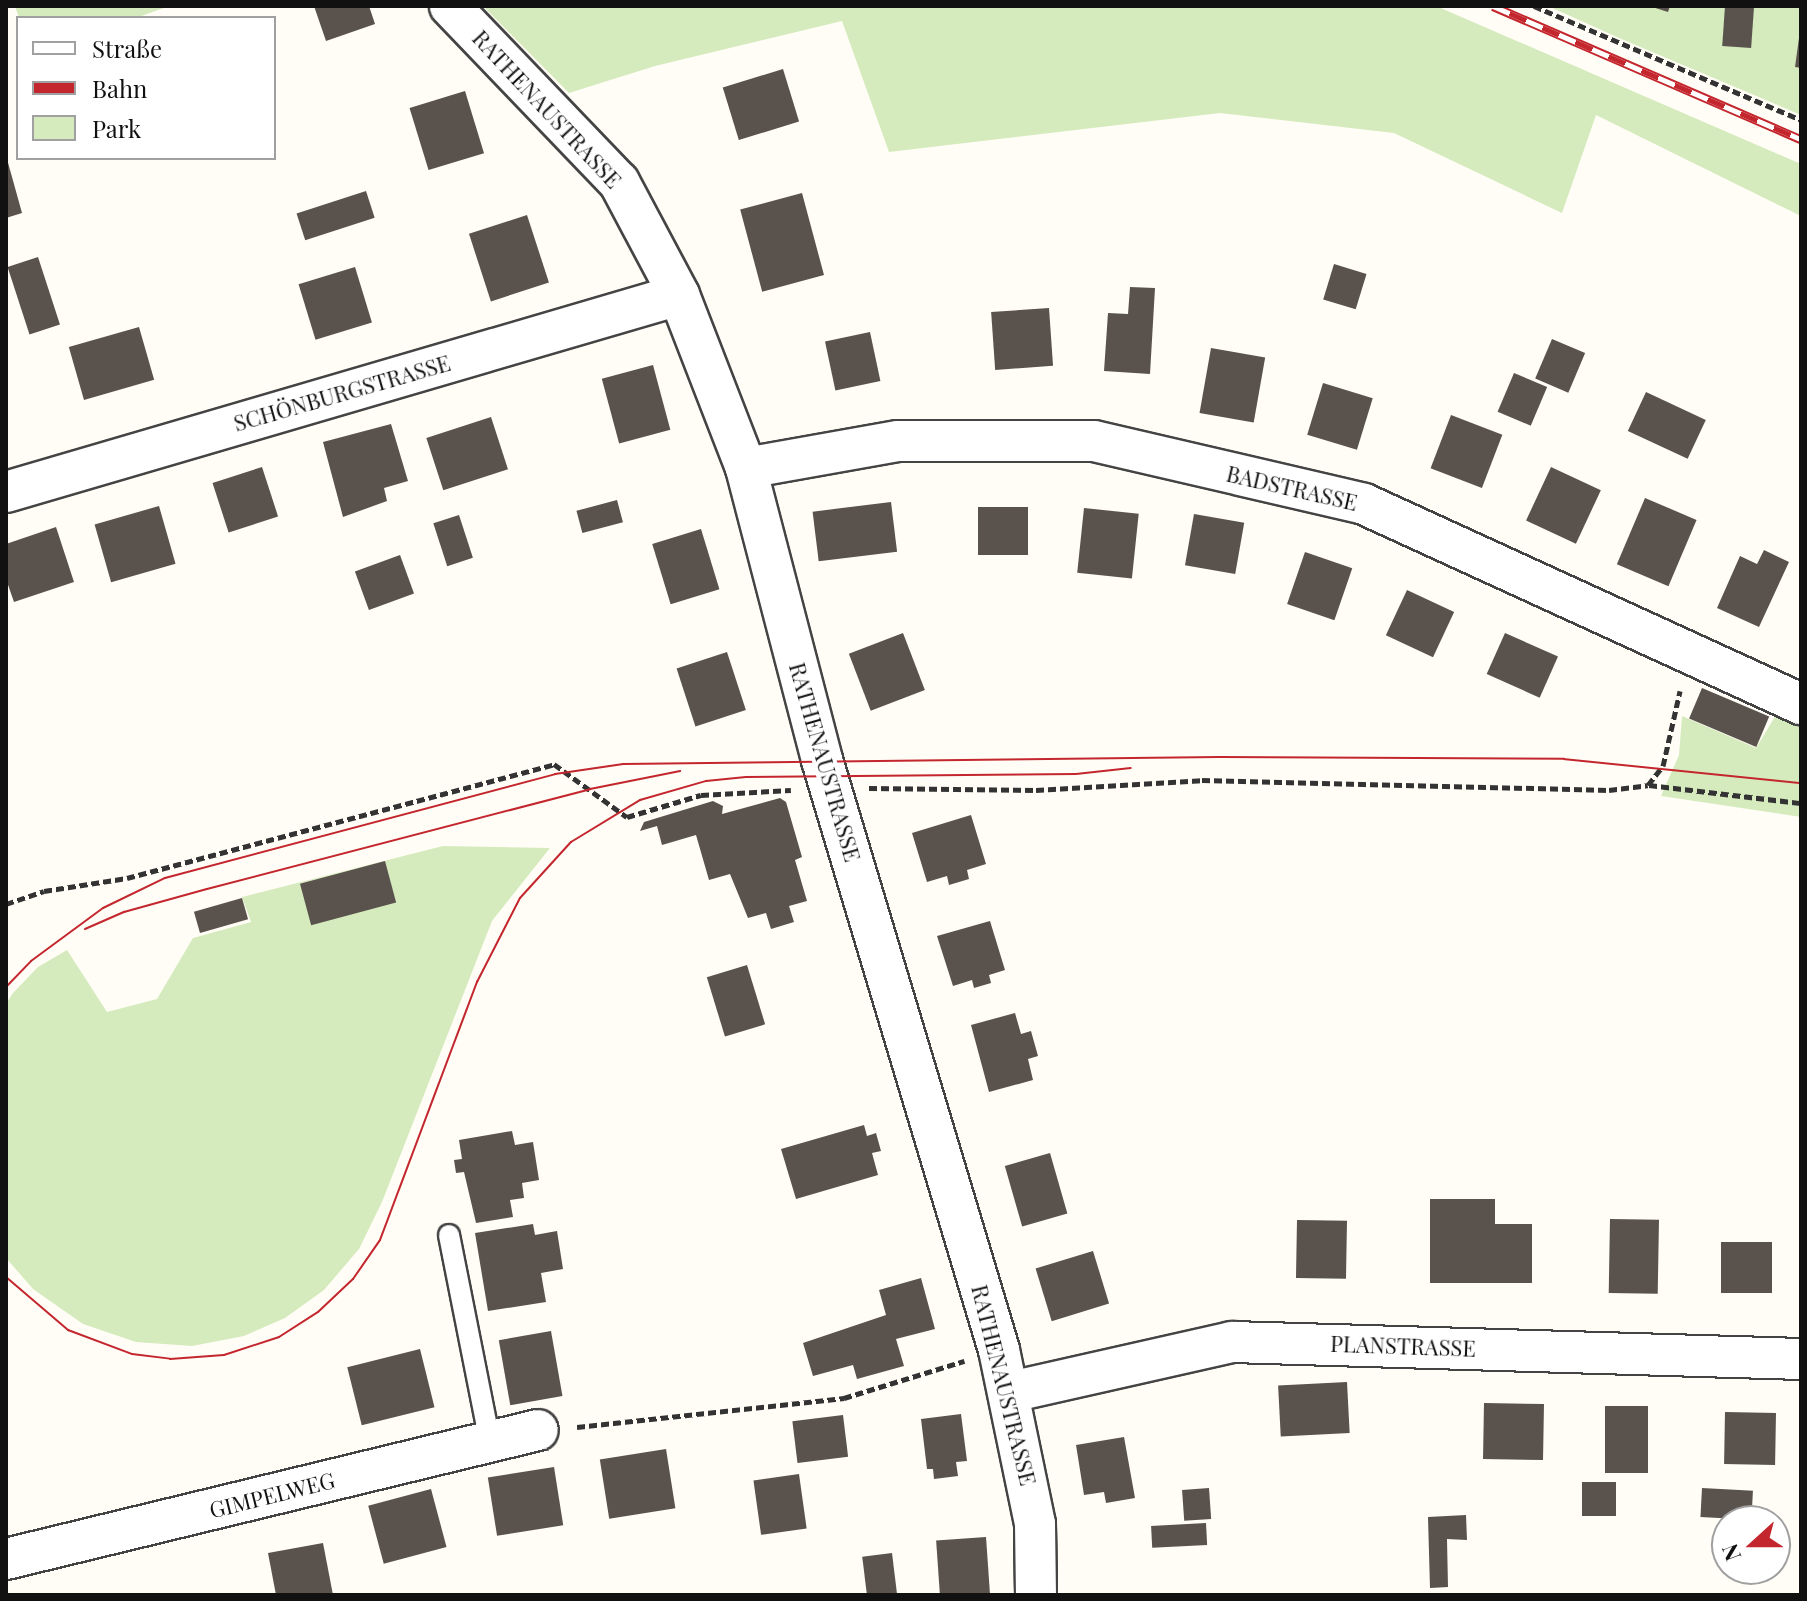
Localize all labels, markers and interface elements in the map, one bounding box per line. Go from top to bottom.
legend [16,16,276,160]
street label: RATHENAUSTRASSE [467,25,627,193]
text: Straße [92,32,162,64]
text: Bahn [92,72,147,104]
text: Park [92,112,141,144]
street label: SCHÖNBURGSTRASSE [231,349,453,437]
street label: BADSTRASSE [1224,460,1360,516]
street label: RATHENAUSTRASSE [784,659,866,865]
street label: RATHENAUSTRASSE [966,1282,1042,1488]
street label: PLANSTRASSE [1330,1330,1476,1362]
street label: GIMPELWEG [207,1467,337,1523]
north arrow [1711,1505,1791,1585]
text: N [1714,1540,1747,1566]

